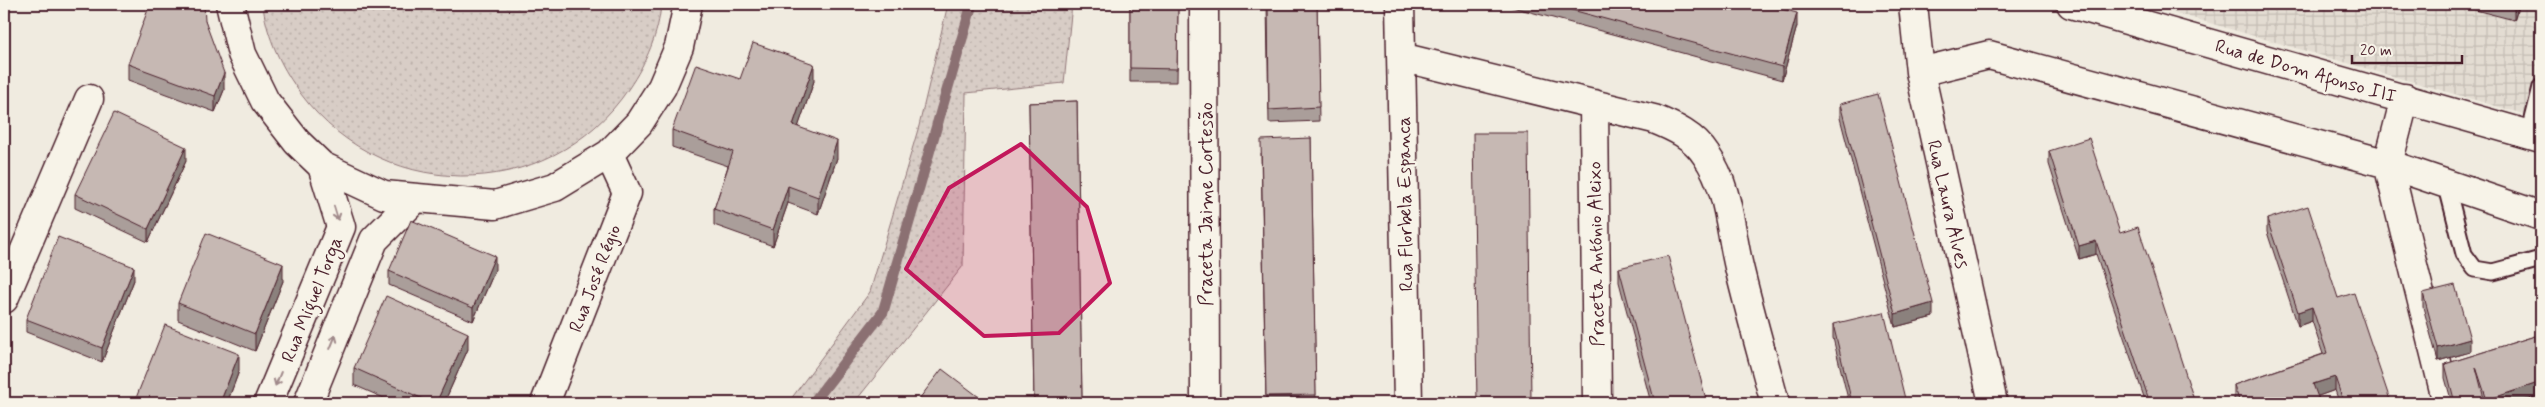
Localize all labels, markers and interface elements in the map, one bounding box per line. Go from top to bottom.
scale bar [2352,32,2462,64]
street label: Rua de Dom Afonso III [2211,34,2399,112]
text: 20 m [2360,41,2392,61]
street label: Praceta Jaime Cortesão [1194,102,1219,306]
street label: Rua Florbela Espanca [1391,116,1420,292]
street label: Rua Laura Alves [1921,138,1974,271]
street label: Praceta António Aleixo [1582,161,1611,347]
one-way arrow [332,204,342,220]
street label: Rua José Régio [563,221,628,336]
street label: Rua Miguel Torga [276,233,352,367]
one-way arrow [328,335,338,350]
one-way arrow [273,372,282,387]

